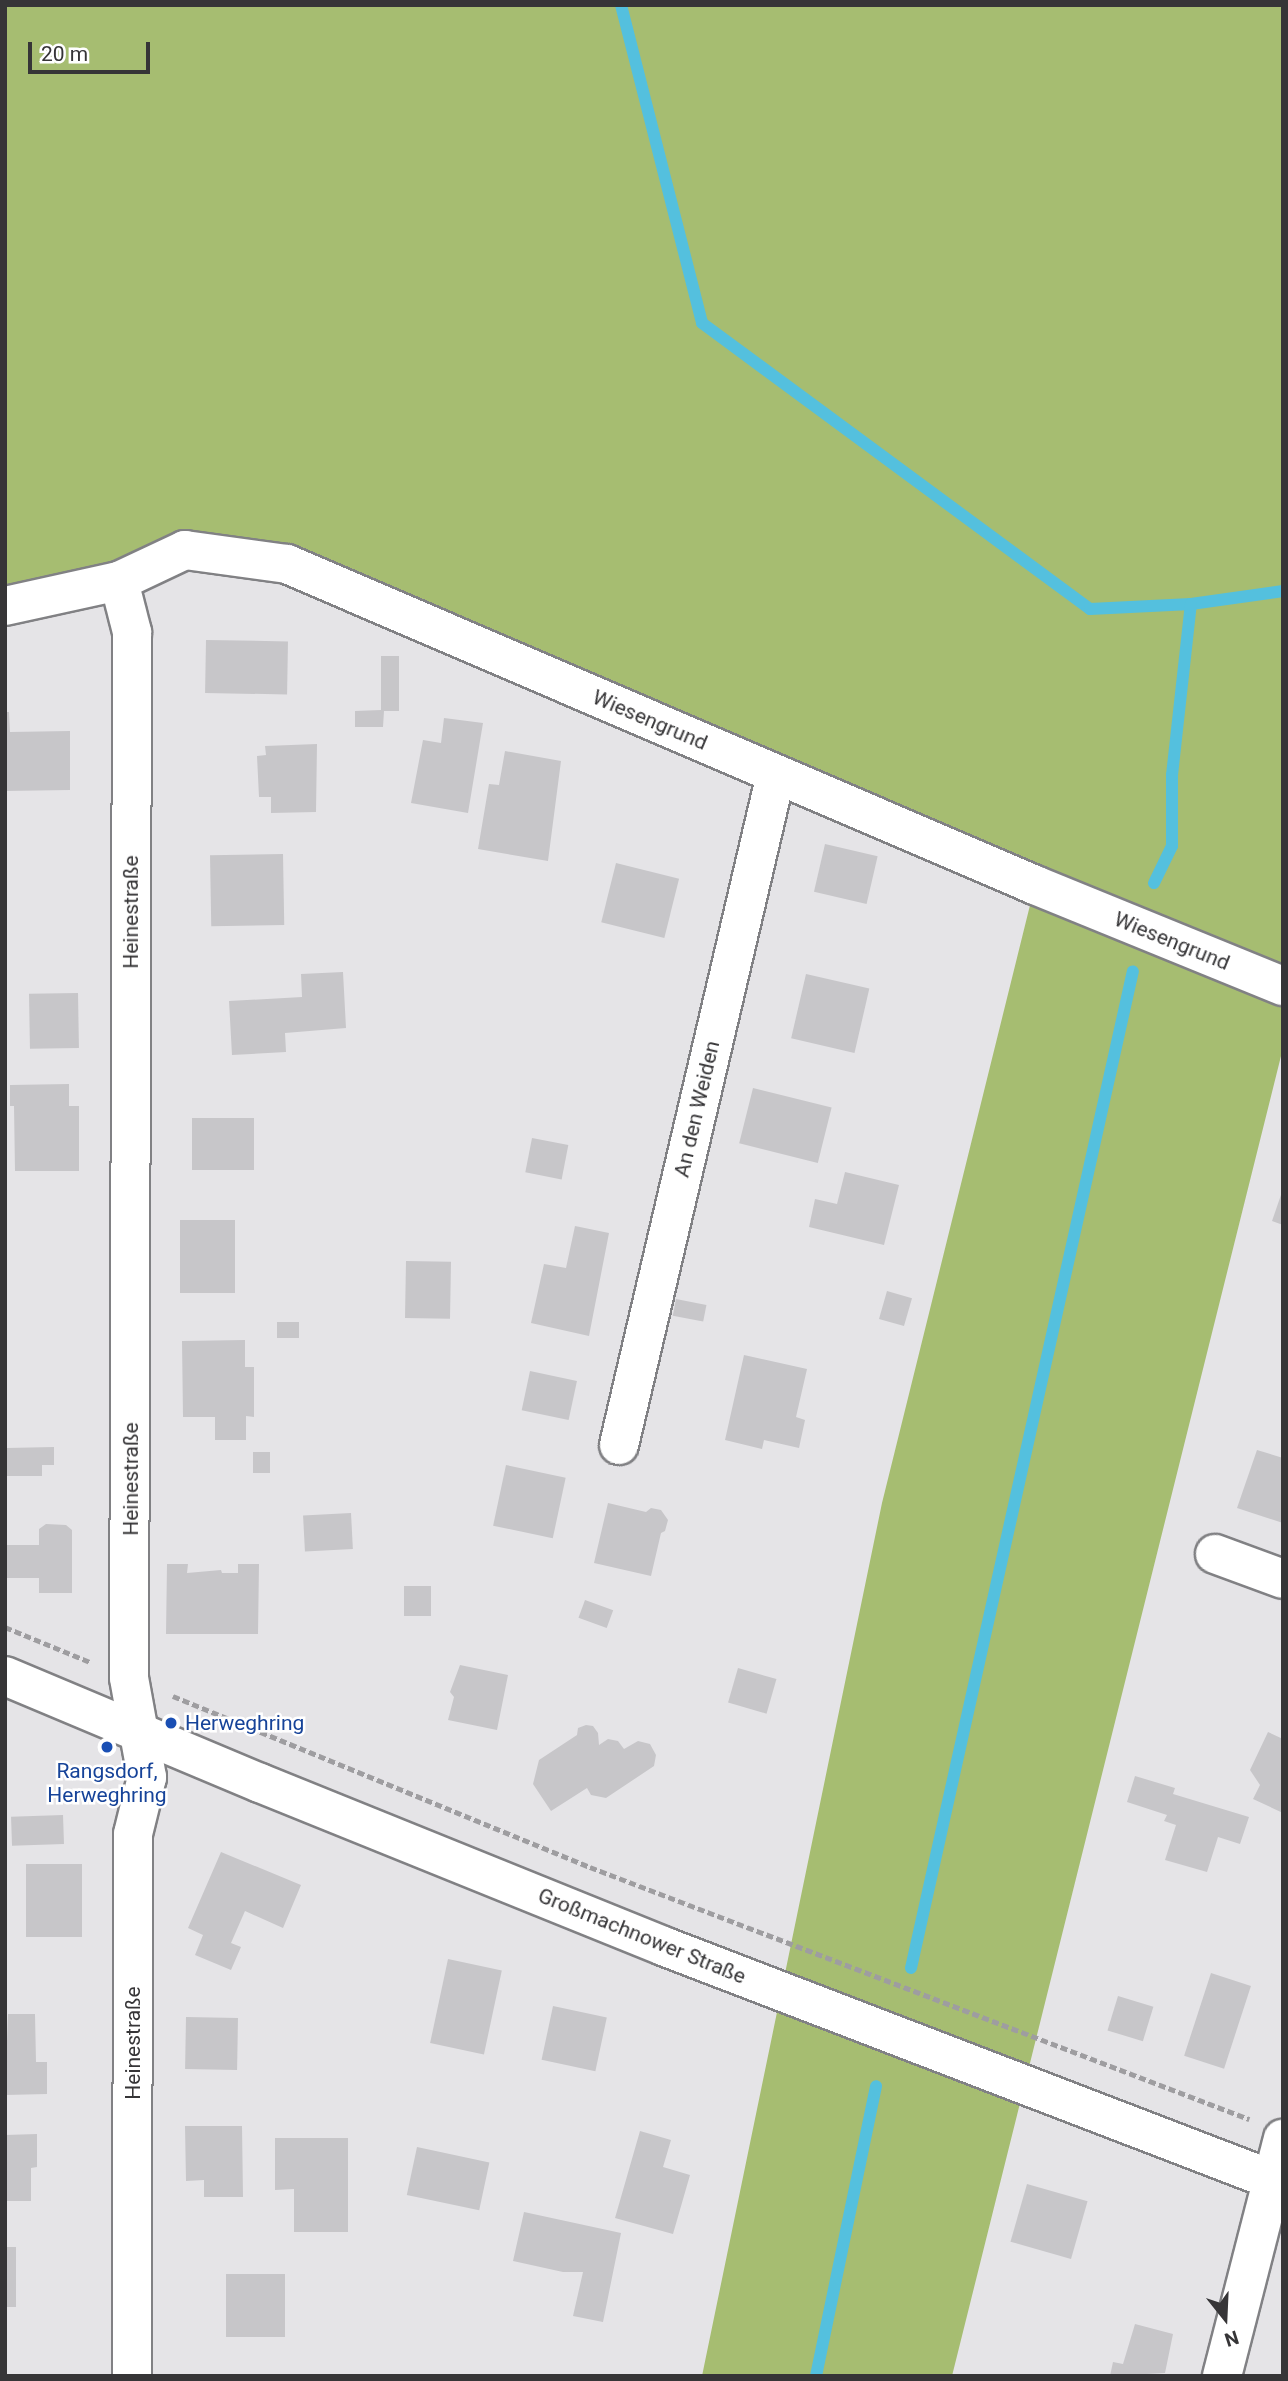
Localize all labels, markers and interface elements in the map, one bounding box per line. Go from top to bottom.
scale bar [32,28,154,72]
text: 20 m [41,42,88,66]
street label: Wiesengrund [589,684,711,756]
street label: Heinestraße [118,855,144,969]
street label: Wiesengrund [1111,906,1233,976]
street label: An den Weiden [669,1038,725,1180]
street label: Heinestraße [118,1422,144,1536]
place label: Herweghring [185,1710,304,1736]
marker: Herweghring [163,1715,179,1731]
marker: Rangsdorf, Herweghring [99,1739,115,1755]
place label: Rangsdorf, Herweghring [47,1758,167,1808]
street label: Großmachnower Straße [534,1883,750,1989]
street label: Heinestraße [120,1986,146,2100]
north arrow [1190,2283,1260,2353]
text: N [1222,2325,1242,2351]

